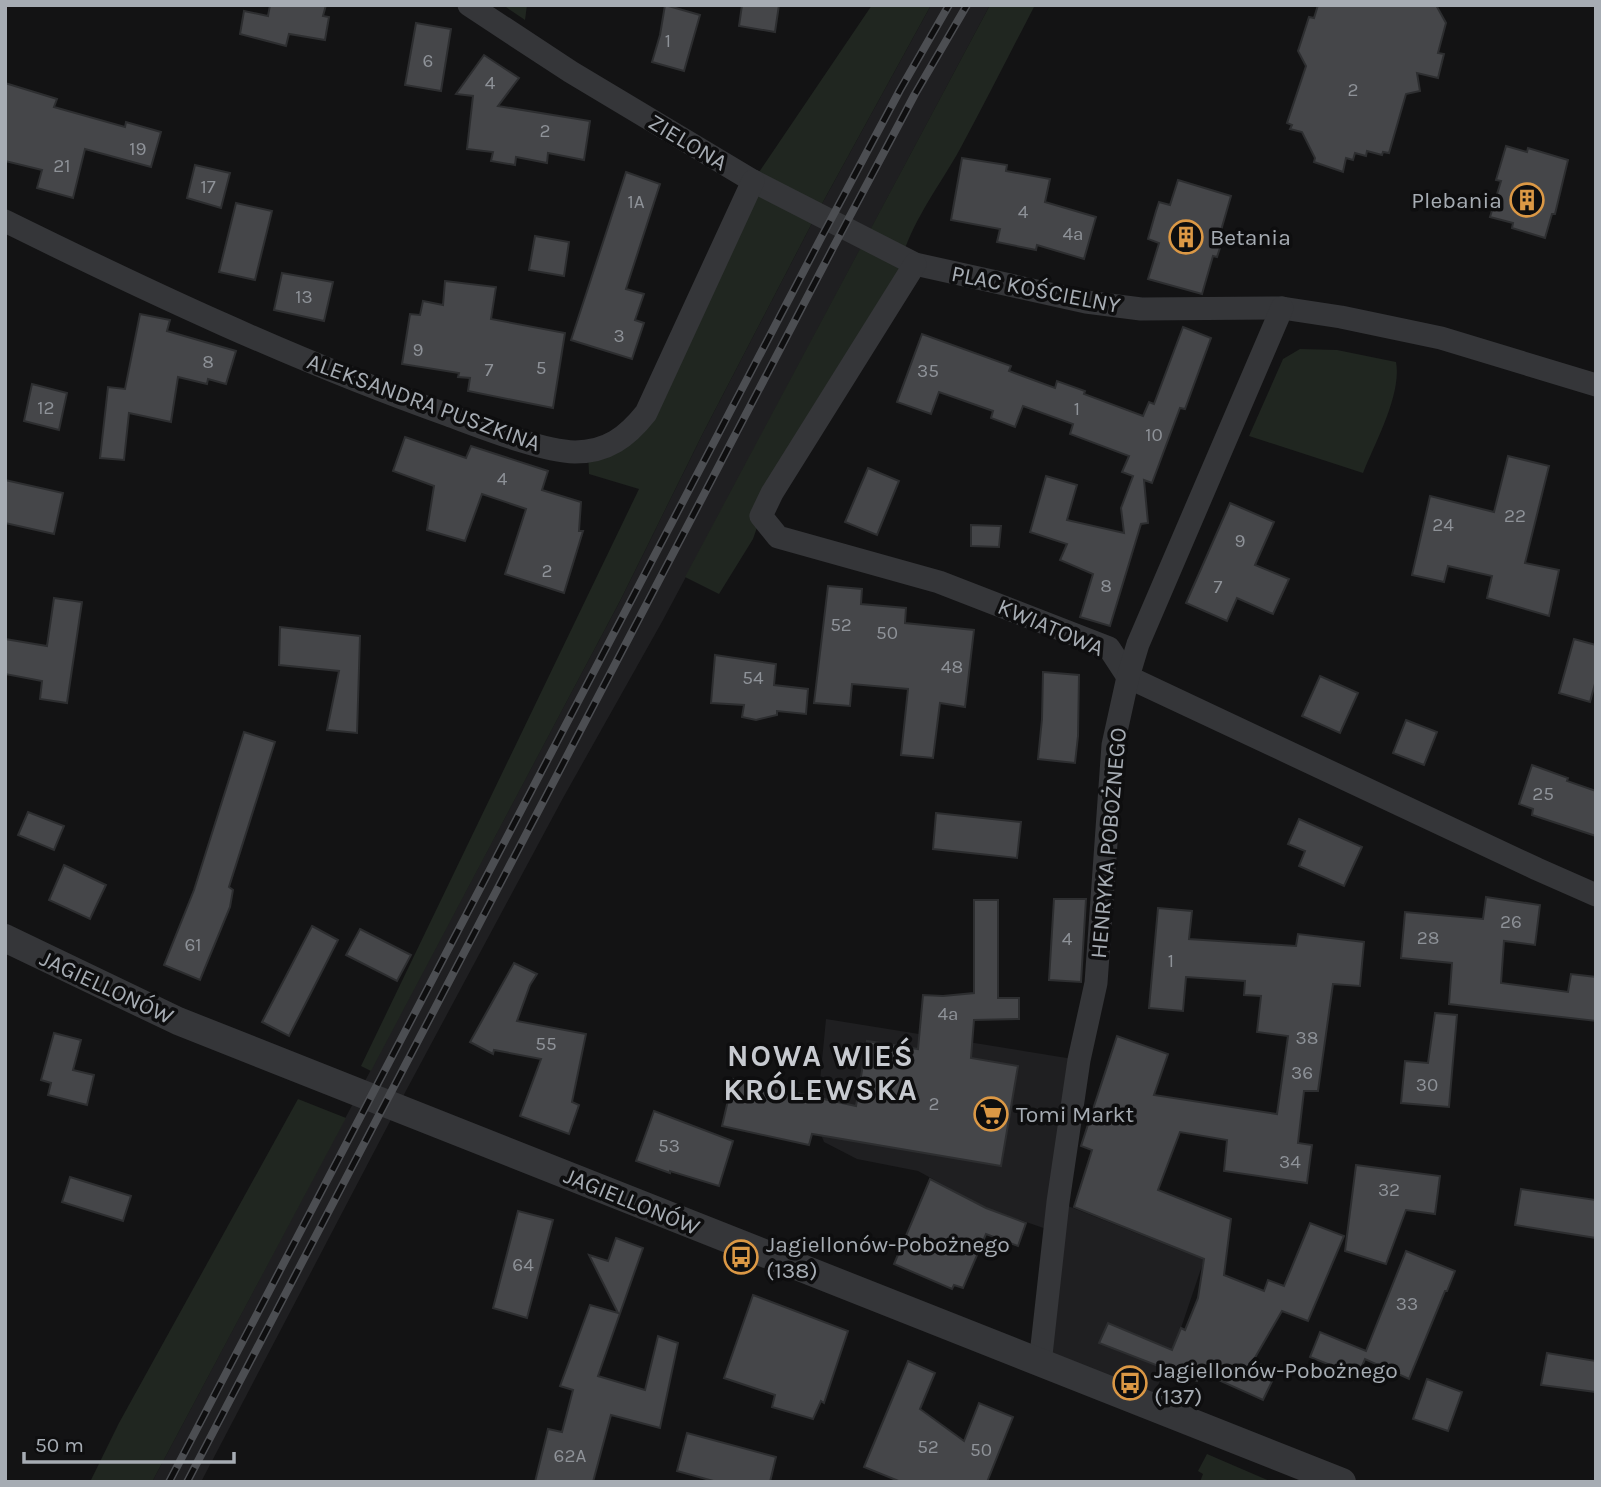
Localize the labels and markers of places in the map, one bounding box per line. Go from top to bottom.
building icon: Plebania [1508,181,1546,219]
place label: Plebania [1411,187,1502,214]
building icon: Betania [1167,218,1205,256]
place label: Betania [1210,224,1291,251]
supermarket icon: Tomi Markt [972,1095,1010,1133]
place label: Tomi Markt [1016,1101,1135,1128]
place label: Jagiellonów-Pobożnego (138) [766,1231,1010,1284]
bus stop icon: Jagiellonów-Pobożnego (138) [722,1238,760,1276]
place label: Jagiellonów-Pobożnego (137) [1154,1357,1398,1410]
bus stop icon: Jagiellonów-Pobożnego (137) [1111,1364,1149,1402]

